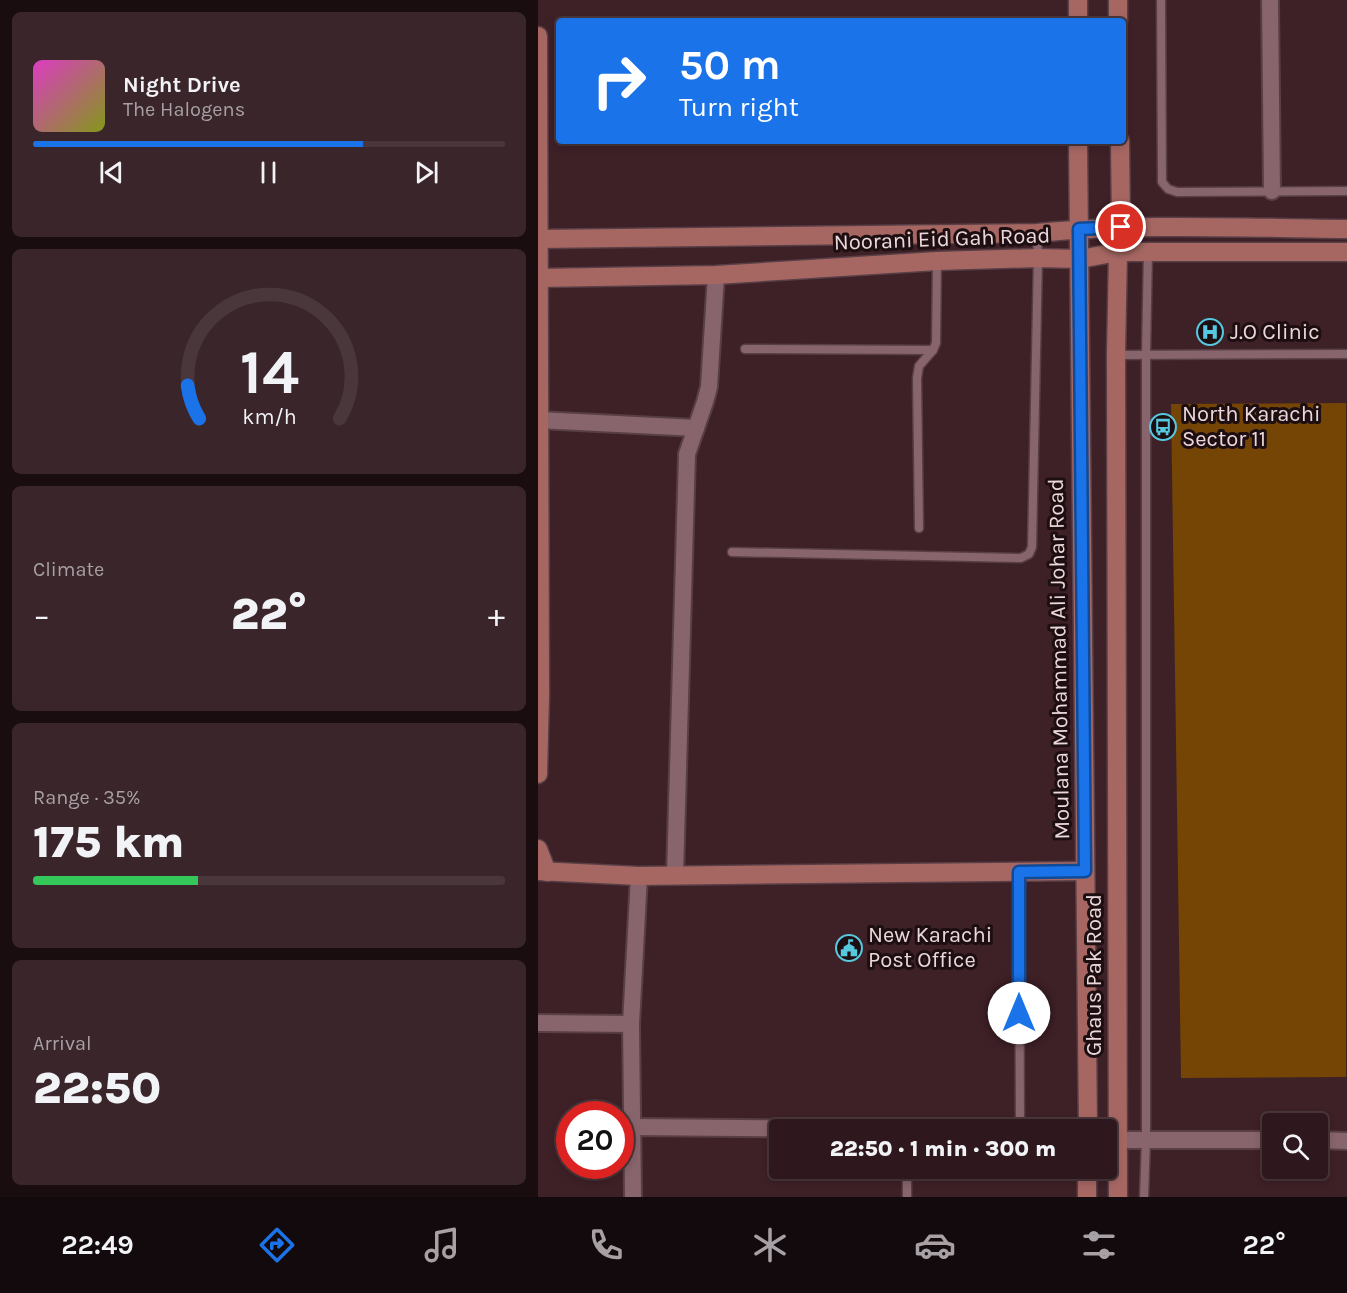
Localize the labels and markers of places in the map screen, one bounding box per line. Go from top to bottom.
pin [1095,201,1146,252]
hospital icon: J.O Clinic [1195,317,1225,347]
place label: J.O Clinic [1230,319,1320,345]
place label: North Karachi Sector 11 [1182,401,1321,452]
bus stop icon: North Karachi Sector 11 [1148,412,1178,442]
place label: New Karachi Post Office [868,922,992,973]
public building icon: New Karachi Post Office [834,933,864,963]

